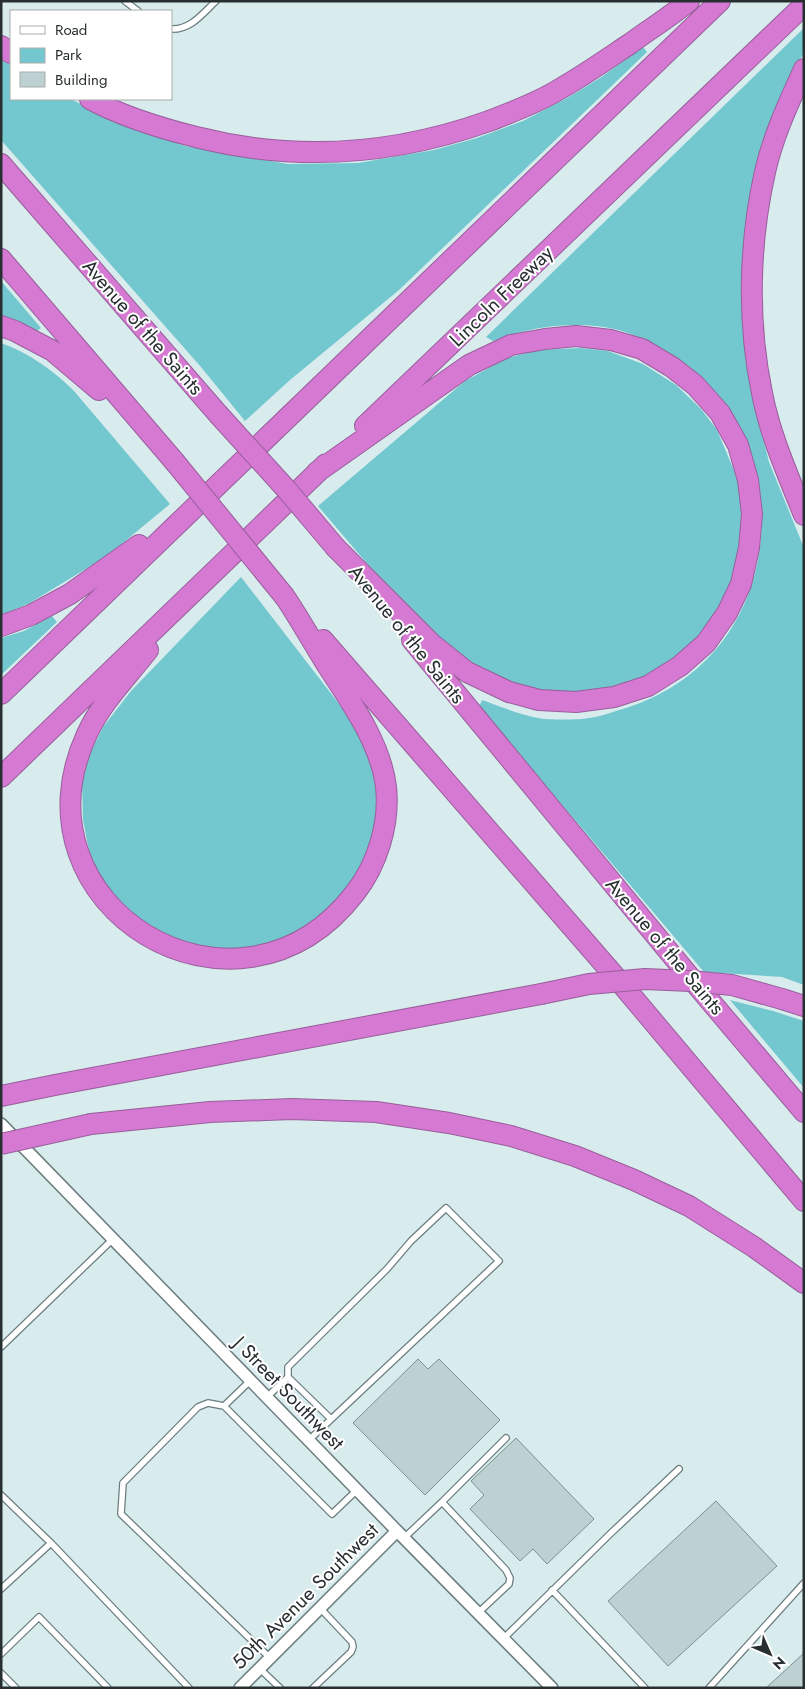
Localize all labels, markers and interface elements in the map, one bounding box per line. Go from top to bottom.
legend [10,10,172,100]
text: Road [55,19,87,41]
text: Park [55,44,82,66]
text: Building [55,69,107,91]
street label: Lincoln Freeway [443,239,560,354]
street label: Avenue of the Saints [75,253,210,402]
street label: Avenue of the Saints [341,558,472,710]
street label: Avenue of the Saints [598,871,731,1021]
street label: J Street Southwest [225,1328,351,1457]
street label: 50th Avenue Southwest [225,1516,385,1676]
north arrow [745,1629,795,1679]
text: N [768,1652,790,1674]

